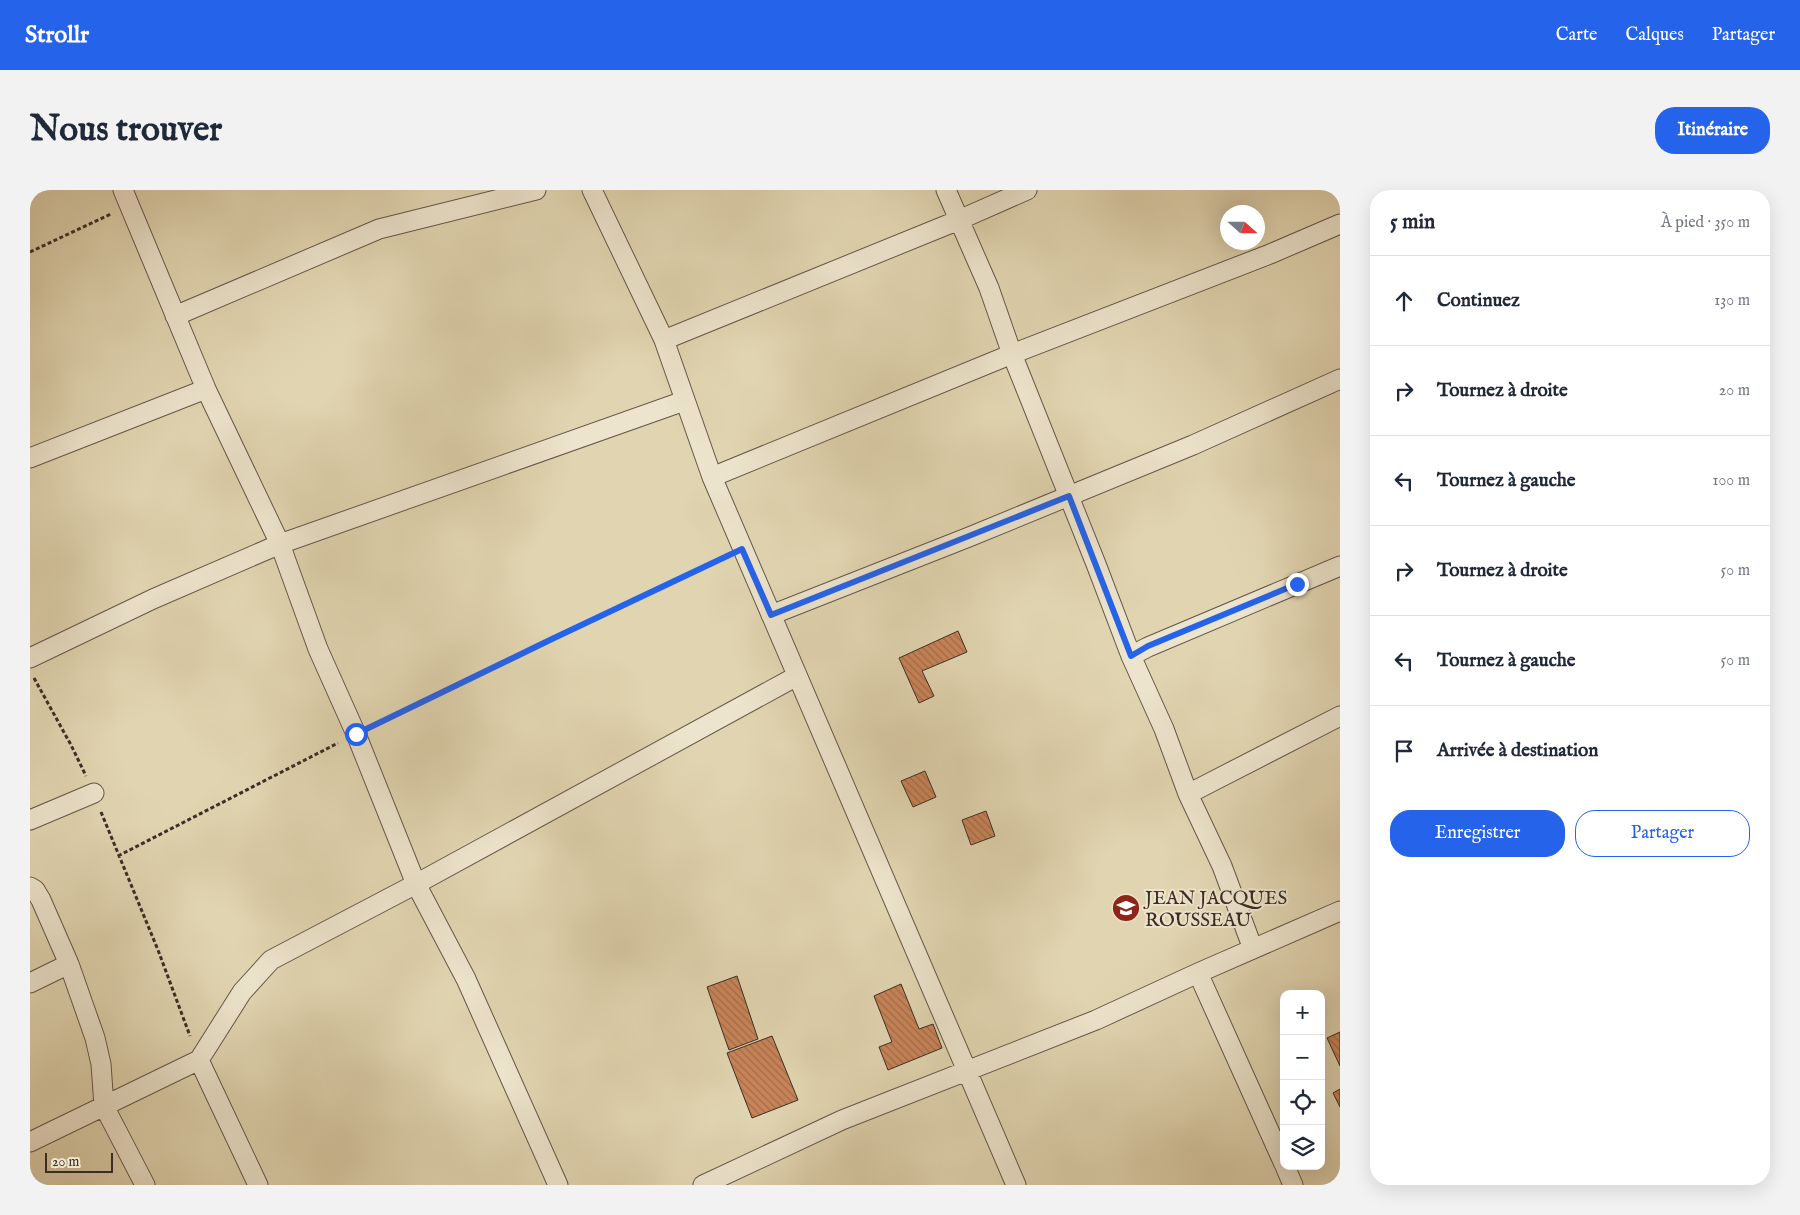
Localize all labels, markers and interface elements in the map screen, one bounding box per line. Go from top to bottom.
text: Strollr [25,20,89,51]
text: Carte [1556,24,1597,47]
text: Calques [1625,24,1684,47]
text: Partager [1712,24,1775,47]
button: Itinéraire [1655,107,1770,154]
text: Nous trouver [30,108,222,153]
north arrow [1220,205,1265,250]
text: 5 min [1390,209,1435,236]
text: À pied · 350 m [1661,213,1750,233]
icon: ahead [1390,287,1418,315]
text: Continuez [1437,289,1520,313]
text: 130 m [1714,291,1750,311]
icon: right [1390,377,1418,405]
text: Tournez à droite [1437,379,1568,403]
text: 20 m [1719,381,1750,401]
icon: left [1390,467,1418,495]
text: Tournez à gauche [1437,469,1576,493]
text: 100 m [1713,471,1750,491]
icon: right [1390,557,1418,585]
text: Tournez à droite [1437,559,1568,583]
text: 50 m [1721,561,1750,581]
route end [1286,573,1309,596]
icon: left [1390,647,1418,675]
text: Tournez à gauche [1437,649,1576,673]
text: 50 m [1721,651,1750,671]
route start [345,723,368,746]
icon: arrive [1390,737,1418,765]
text: Arrivée à destination [1437,739,1598,763]
button: Enregistrer [1390,810,1565,857]
button: Partager [1575,810,1750,857]
place label: JEAN JACQUES ROUSSEAU [1143,887,1287,933]
school or university icon: JEAN JACQUES ROUSSEAU [1111,893,1141,923]
map controls [1280,990,1325,1170]
button: + [1280,990,1325,1035]
button: − [1280,1035,1325,1080]
button: locate [1280,1080,1325,1125]
button: layers [1280,1125,1325,1170]
scale bar [45,1150,112,1173]
text: 20 m [52,1153,79,1171]

